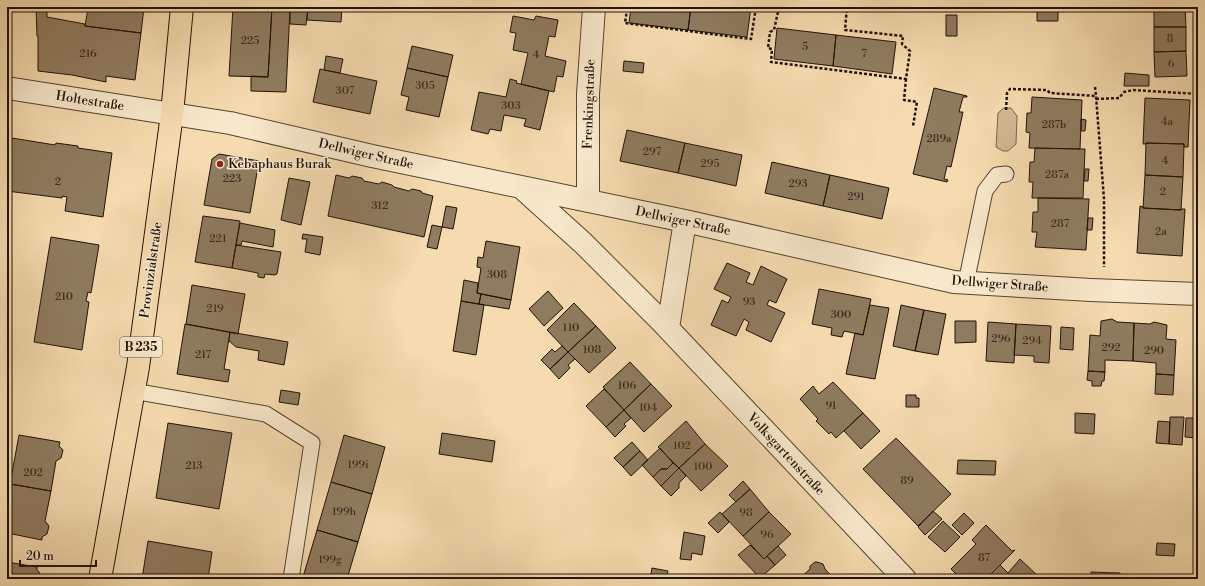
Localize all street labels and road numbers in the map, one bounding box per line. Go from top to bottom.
street label: Frenkingstraße [579,58,599,149]
street label: Holtestraße [55,88,126,114]
street label: Dellwiger Straße [317,135,416,173]
street label: Dellwiger Straße [634,203,733,239]
street label: Provinzialstraße [136,220,166,319]
street label: Dellwiger Straße [951,273,1049,295]
road number: B 235 [120,337,162,357]
street label: Volksgartenstraße [743,409,829,499]

